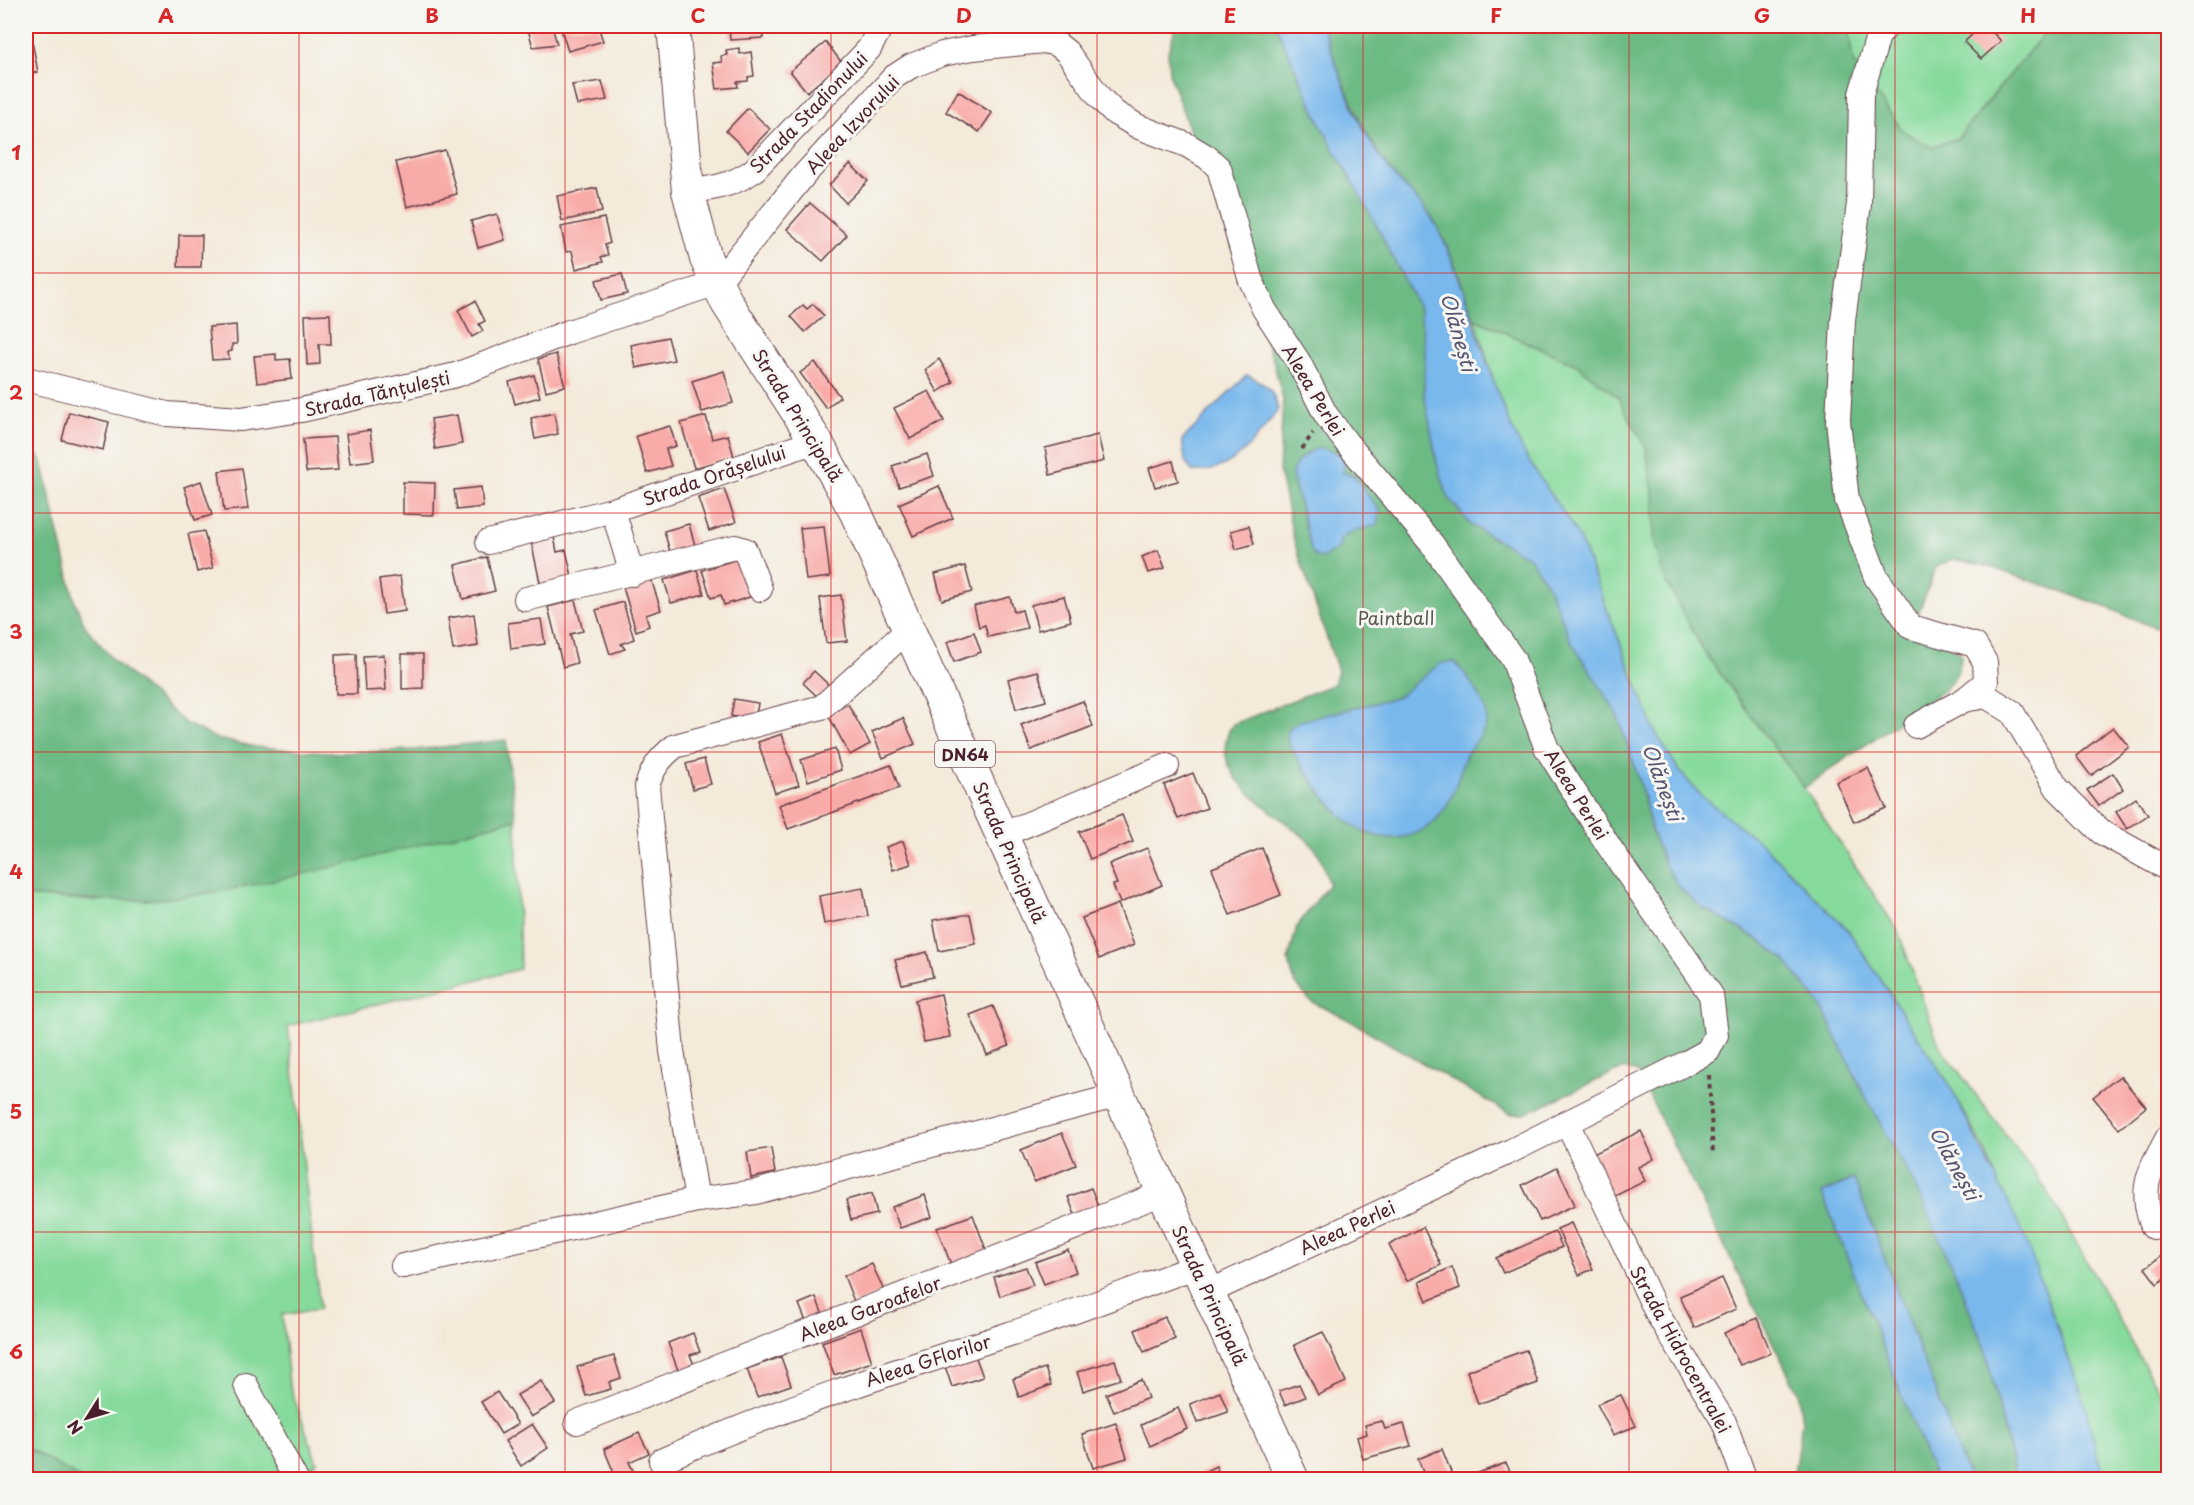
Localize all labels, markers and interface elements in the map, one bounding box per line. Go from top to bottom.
text: A [158,0,174,30]
text: B [425,0,439,30]
text: C [690,0,706,30]
text: D [956,0,972,30]
text: E [1224,0,1236,30]
text: F [1490,0,1502,30]
text: G [1754,0,1770,30]
text: H [2020,0,2036,30]
street label: Strada Stadionului [743,45,873,179]
street label: Aleea Izvorului [799,68,905,180]
text: 1 [11,137,21,167]
water label: Olănești [1434,289,1485,378]
street label: Aleea Perlei [1276,339,1352,441]
street label: Strada Principală [746,343,850,487]
street label: Strada Tănțulești [302,363,452,423]
text: 2 [9,377,23,407]
street label: Strada Orășelului [639,438,789,512]
park label: Paintball [1358,604,1434,631]
text: 3 [9,616,23,646]
water label: Olănești [1635,739,1692,828]
road number: DN64 [935,741,995,767]
street label: Aleea Perlei [1538,743,1616,845]
street label: Strada Principală [967,777,1054,928]
text: 4 [9,856,23,886]
text: 5 [10,1096,22,1126]
water label: Olănești [1922,1121,1989,1208]
street label: Aleea Perlei [1295,1193,1399,1261]
street label: Strada Principală [1165,1220,1255,1370]
street label: Strada Hidrocentralei [1624,1260,1738,1438]
street label: Aleea Garoafelor [795,1268,945,1348]
street label: Aleea GFlorilor [862,1327,995,1393]
text: 6 [9,1336,23,1366]
north arrow [57,1388,117,1448]
text: N [61,1415,88,1440]

